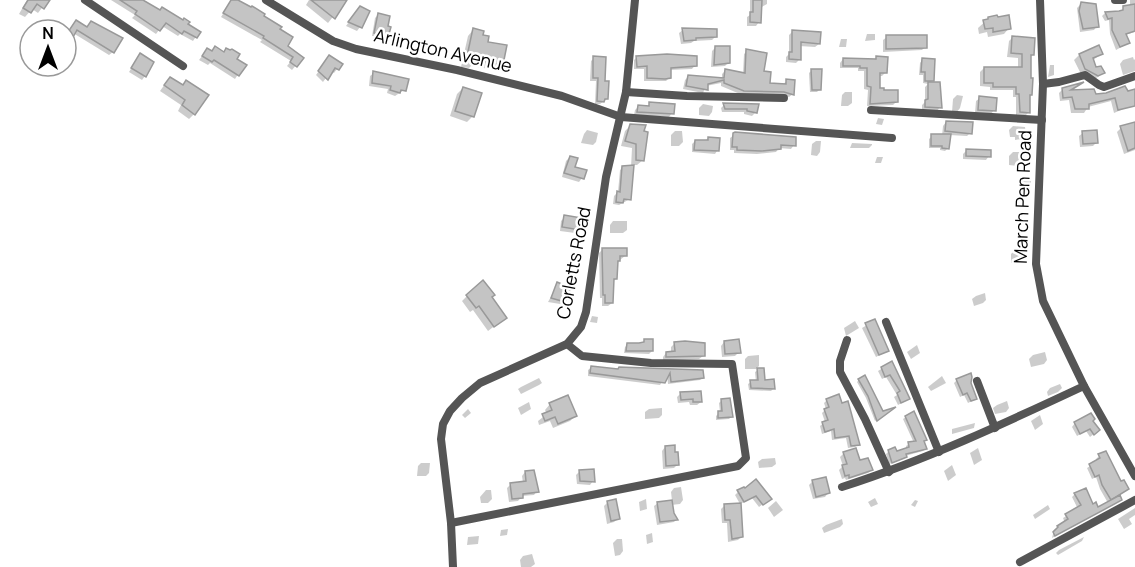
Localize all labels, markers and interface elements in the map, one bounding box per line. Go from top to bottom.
north arrow [18,18,78,78]
text: N [42,22,54,44]
street label: Arlington Avenue [372,22,515,78]
street label: March Pen Road [1008,130,1036,264]
street label: Corletts Road [550,205,596,321]

